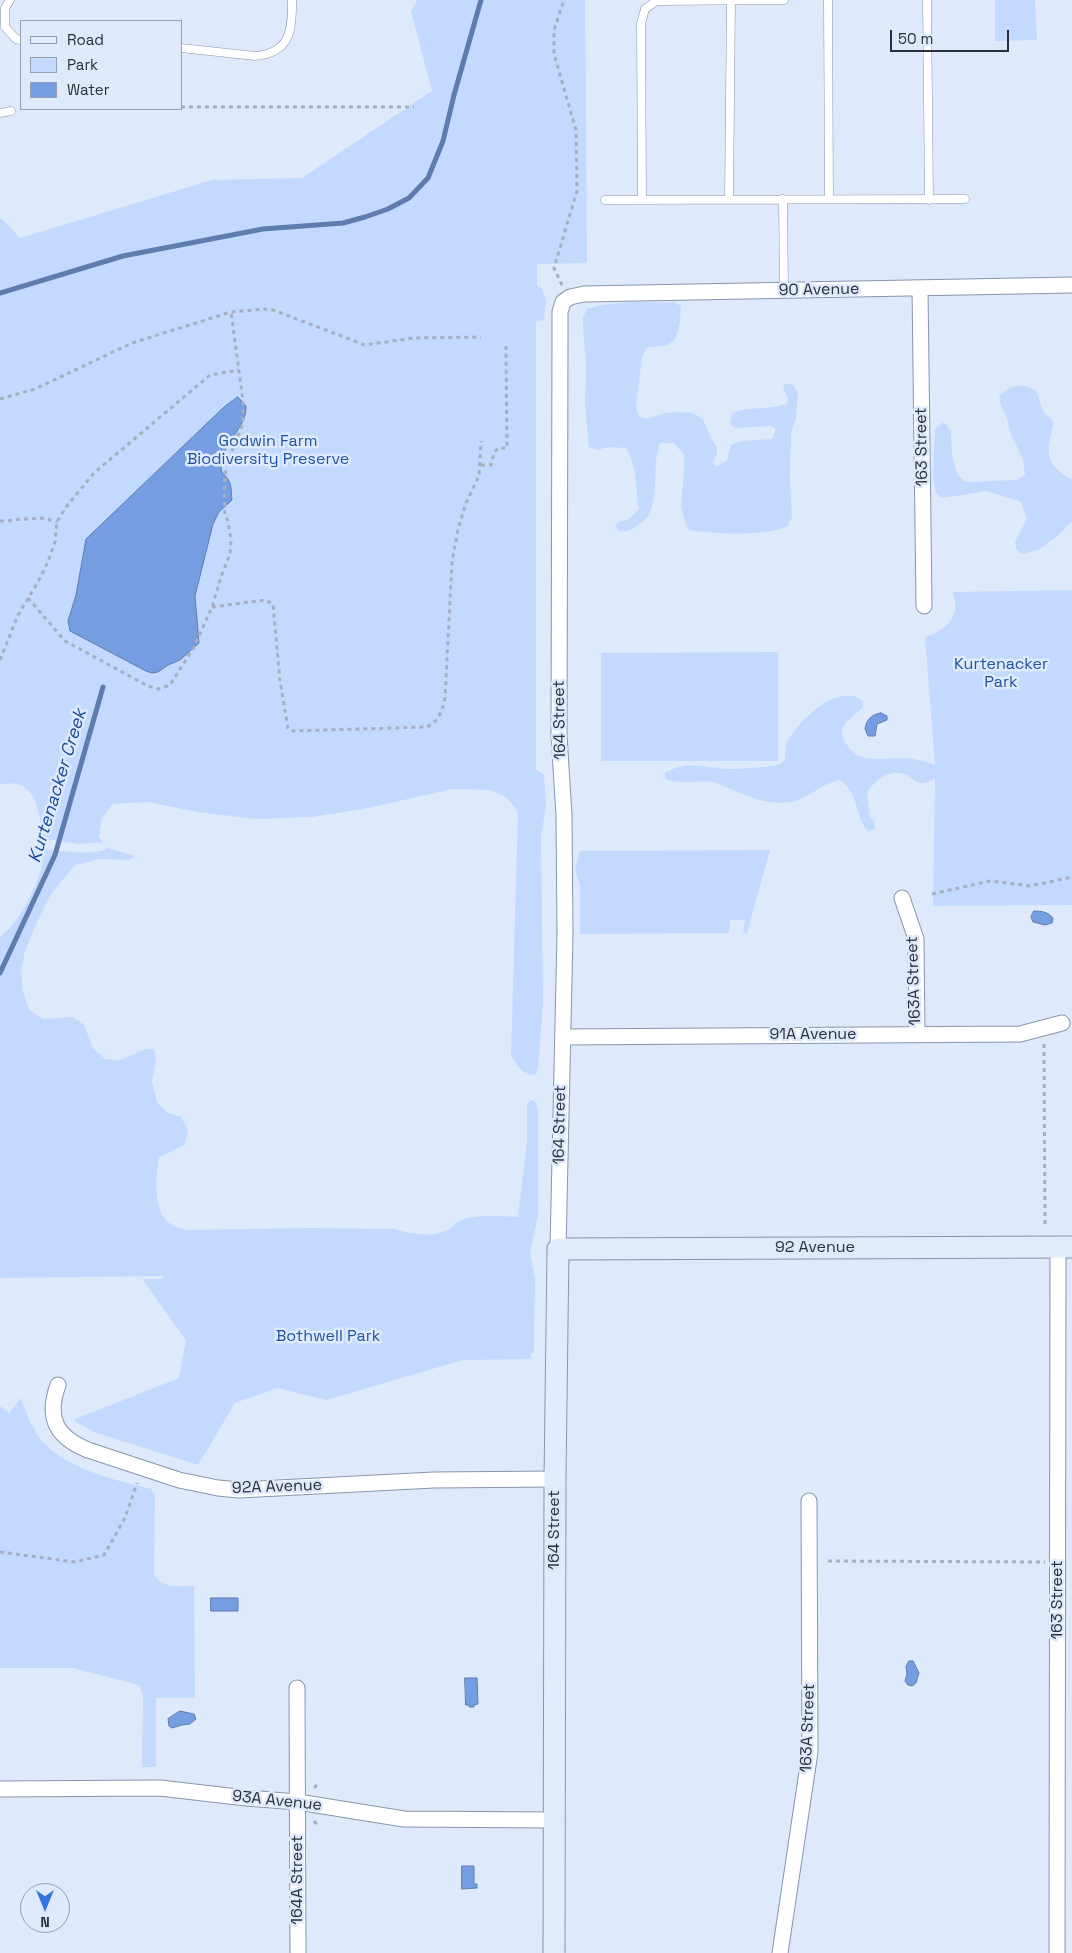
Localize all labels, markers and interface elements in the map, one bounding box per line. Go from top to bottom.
legend [20,20,182,110]
scale bar [892,20,1011,52]
text: 50 m [898,29,933,48]
text: Road [67,30,104,49]
text: Park [67,55,98,74]
text: Water [67,80,109,99]
street label: 90 Avenue [779,280,859,300]
street label: 163 Street [912,407,932,487]
park label: Godwin Farm Biodiversity Preserve [187,432,349,470]
park label: Kurtenacker Park [954,655,1048,693]
street label: 164 Street [550,680,570,760]
water label: Kurtenacker Creek [24,707,92,865]
street label: 163A Street [903,936,925,1026]
street label: 91A Avenue [769,1025,857,1045]
street label: 164 Street [550,1085,570,1165]
street label: 92 Avenue [775,1238,855,1258]
park label: Bothwell Park [276,1327,380,1347]
street label: 92A Avenue [232,1476,322,1498]
street label: 164 Street [545,1490,565,1570]
street label: 163 Street [1048,1560,1068,1640]
street label: 163A Street [797,1683,819,1773]
street label: 93A Avenue [231,1787,323,1815]
street label: 164A Street [288,1835,308,1925]
north arrow [20,1883,70,1933]
text: N [40,1913,50,1931]

